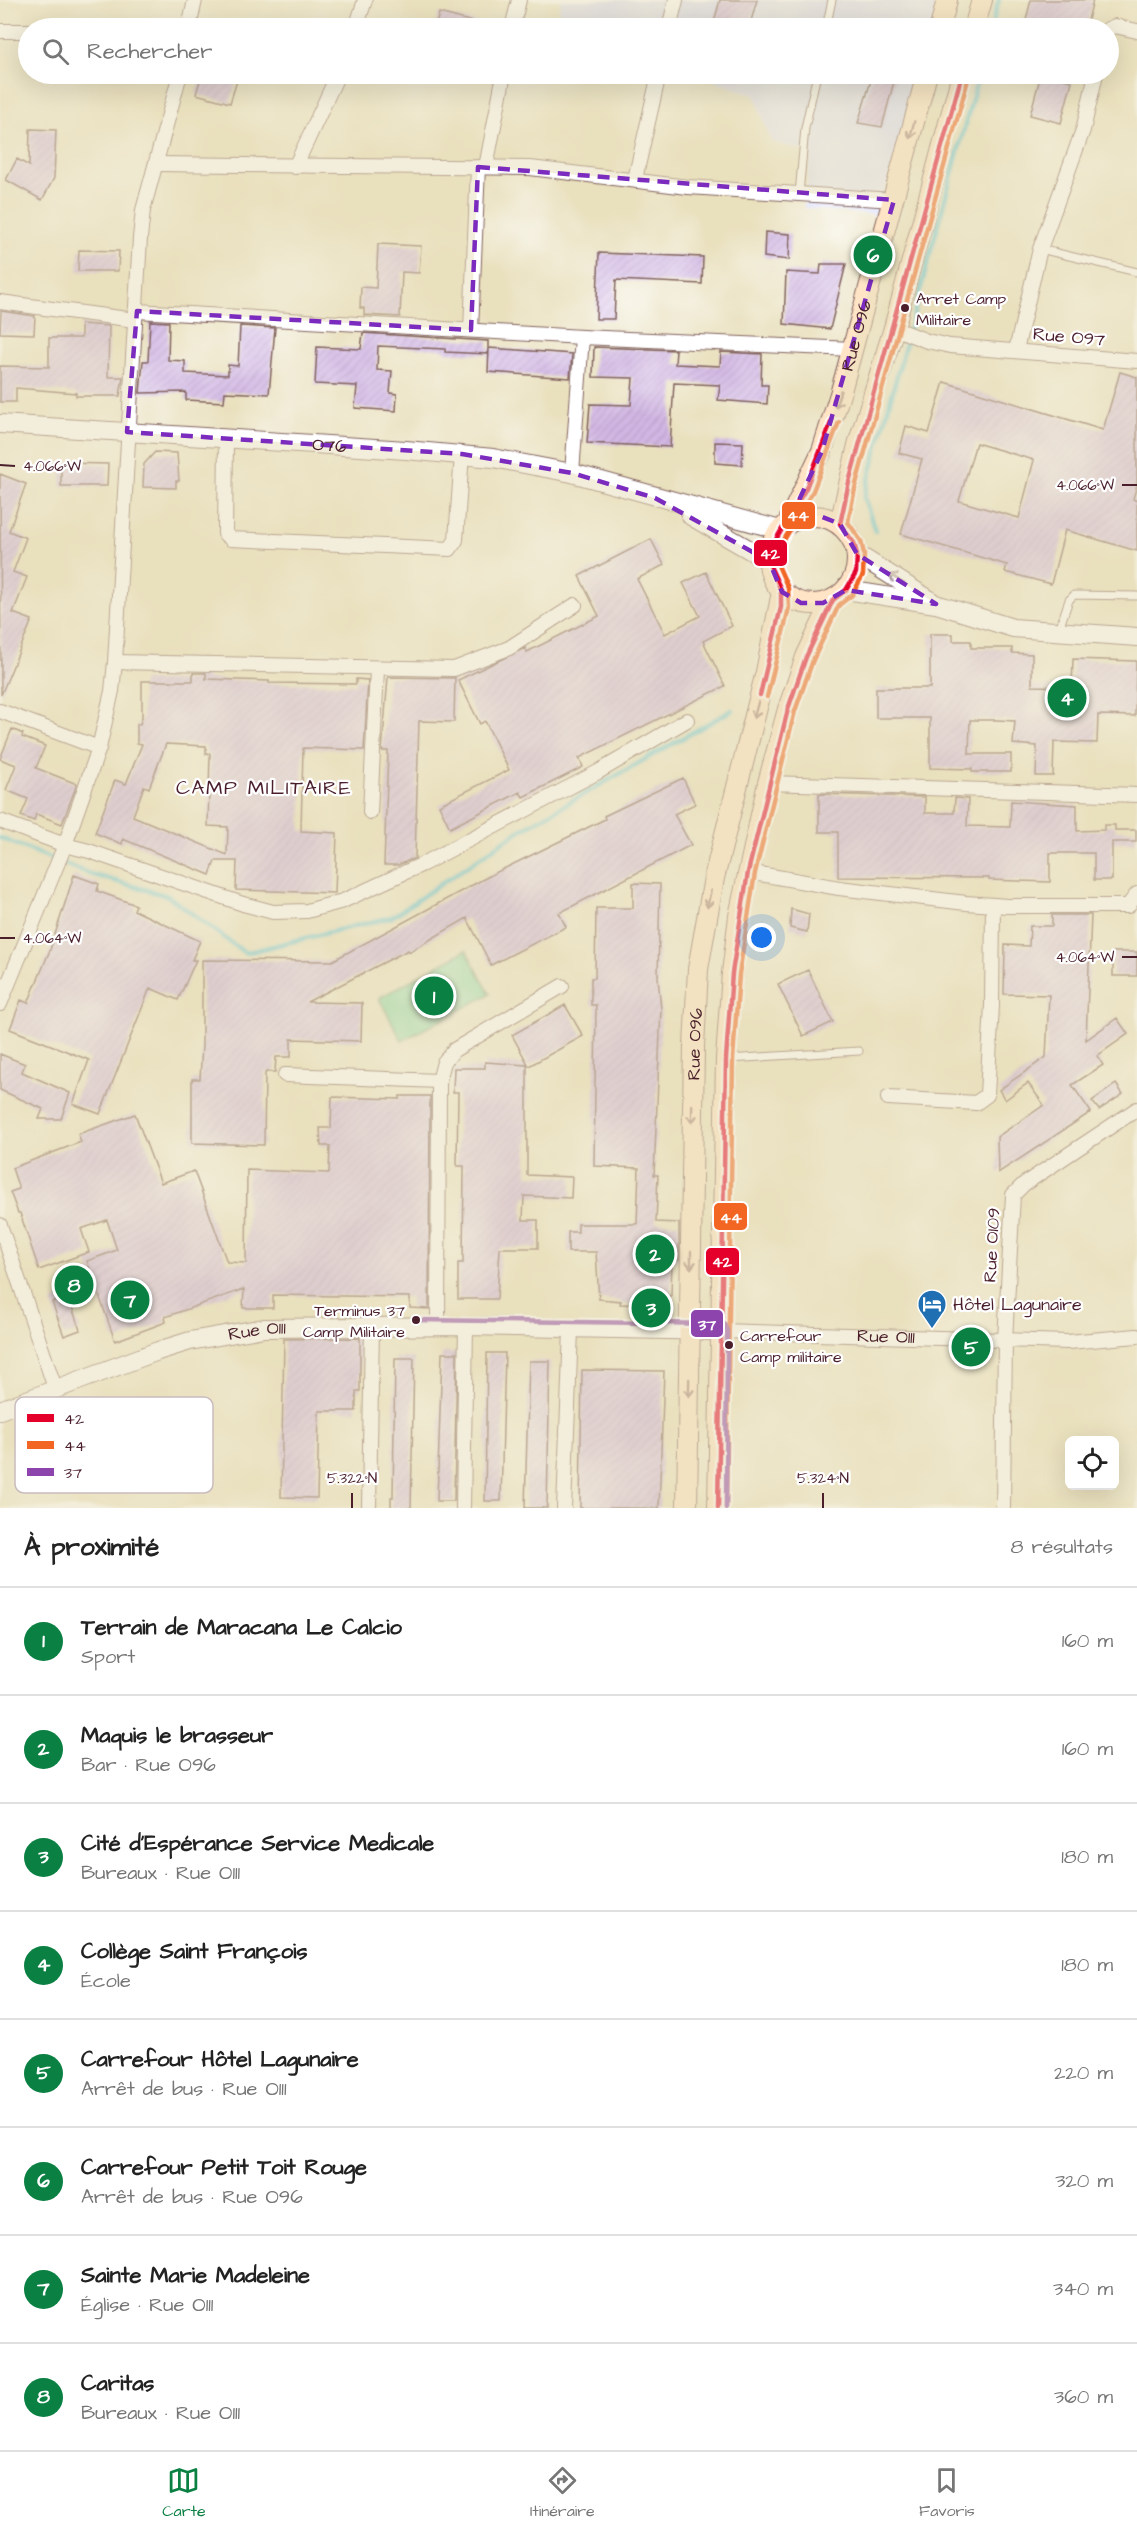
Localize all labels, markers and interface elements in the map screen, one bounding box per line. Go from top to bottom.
search box [18,18,1119,84]
icon: search [39,35,72,68]
text: Rechercher [87,36,212,67]
one-way arrow [906,120,918,139]
pin: 6 [854,232,892,278]
place label: Arret Camp Militaire [916,288,1006,331]
street label: Rue O96 [834,297,878,374]
marker: Arret Camp Militaire [899,302,911,314]
street label: Rue O97 [1032,321,1106,353]
one-way arrow [832,389,843,408]
street label: O76 [311,432,347,459]
text: 4.066°W [23,456,81,477]
text: 4.066°W [1056,475,1114,496]
line badge: 44 [781,501,816,530]
text: 44 [787,505,809,527]
line badge: 42 [753,539,788,567]
text: 42 [760,543,781,565]
one-way arrow [889,572,906,584]
pin: 4 [1048,676,1086,720]
one-way arrow [750,700,761,719]
district label: CAMP MILITAIRE [176,774,352,802]
one-way arrow [703,889,714,909]
your location [747,923,776,952]
text: 4.064°W [23,928,81,949]
text: 4.064°W [1056,947,1114,968]
pin: 1 [414,974,454,1018]
street label: Rue O96 [681,1007,708,1081]
one-way arrow [686,1104,698,1124]
line badge: 44 [713,1202,748,1231]
text: 44 [720,1207,742,1229]
street label: Rue O109 [978,1207,1006,1283]
pin: 2 [636,1232,674,1276]
line badge: 42 [705,1247,740,1276]
one-way arrow [685,1250,697,1270]
text: 42 [712,1251,733,1273]
pin: 8 [54,1262,94,1308]
pin: 7 [110,1278,150,1322]
pin: 3 [632,1286,670,1330]
hotel icon: Hôtel Lagunaire [916,1288,948,1330]
place label: Hôtel Lagunaire [953,1292,1082,1318]
place label: Terminus 37 Camp Militaire [303,1300,405,1343]
line badge: 37 [690,1309,724,1338]
marker: Terminus 37 Camp Militaire [410,1314,422,1326]
text: 37 [697,1314,716,1336]
street label: Rue O111 [226,1315,286,1347]
street label: Rue O111 [857,1323,915,1350]
pin: 5 [952,1324,990,1370]
place label: Carrefour Camp militaire [740,1325,842,1368]
marker: Carrefour Camp militaire [723,1339,735,1351]
one-way arrow [683,1378,695,1398]
legend [15,1397,213,1493]
text: 42 [64,1408,84,1430]
text: 44 [64,1435,86,1457]
map controls [1065,1436,1119,1490]
button: locate [1065,1436,1119,1490]
text: 37 [64,1462,82,1484]
text: 5.322°N [327,1468,377,1489]
text: 5.324°N [797,1468,849,1489]
text: À proximité [24,1529,159,1565]
text: 8 résultats [1010,1533,1113,1561]
text: Terrain de Maracana Le Calcio [81,1612,402,1643]
text: 1 [42,1627,45,1655]
text: 160 m [1062,1627,1113,1655]
text: Sport [81,1643,135,1671]
text: Maquis le brasseur [81,1720,273,1751]
text: 2 [38,1735,49,1763]
text: 160 m [1062,1735,1113,1763]
text: Bar · Rue O96 [81,1751,216,1779]
text: Cité d'Espérance Service Medicale [81,1828,434,1859]
text: 3 [38,1843,49,1871]
text: 180 m [1061,1843,1113,1871]
text: Bureaux · Rue O111 [81,1859,240,1887]
text: Collège Saint François [81,1936,307,1967]
text: 4 [37,1951,50,1979]
text: 180 m [1061,1951,1113,1979]
text: École [81,1967,131,1995]
text: Carrefour Hôtel Lagunaire [81,2044,359,2075]
text: 5 [36,2059,51,2087]
text: 220 m [1054,2059,1113,2087]
text: Arrêt de bus · Rue O111 [81,2075,286,2103]
text: Carrefour Petit Toit Rouge [81,2152,367,2183]
text: 6 [37,2167,50,2195]
text: 320 m [1055,2167,1113,2195]
text: Arrêt de bus · Rue O96 [81,2183,303,2211]
text: Sainte Marie Madeleine [81,2260,310,2291]
text: 7 [37,2275,50,2303]
text: 340 m [1053,2275,1113,2303]
text: Église · Rue O111 [81,2291,213,2319]
text: Caritas [81,2368,154,2399]
text: 8 [37,2383,50,2411]
text: 360 m [1054,2383,1113,2411]
text: Bureaux · Rue O111 [81,2399,240,2427]
tab: Carte [162,2464,206,2522]
tab: Itinéraire [530,2464,595,2522]
tab: Favoris [919,2464,975,2522]

